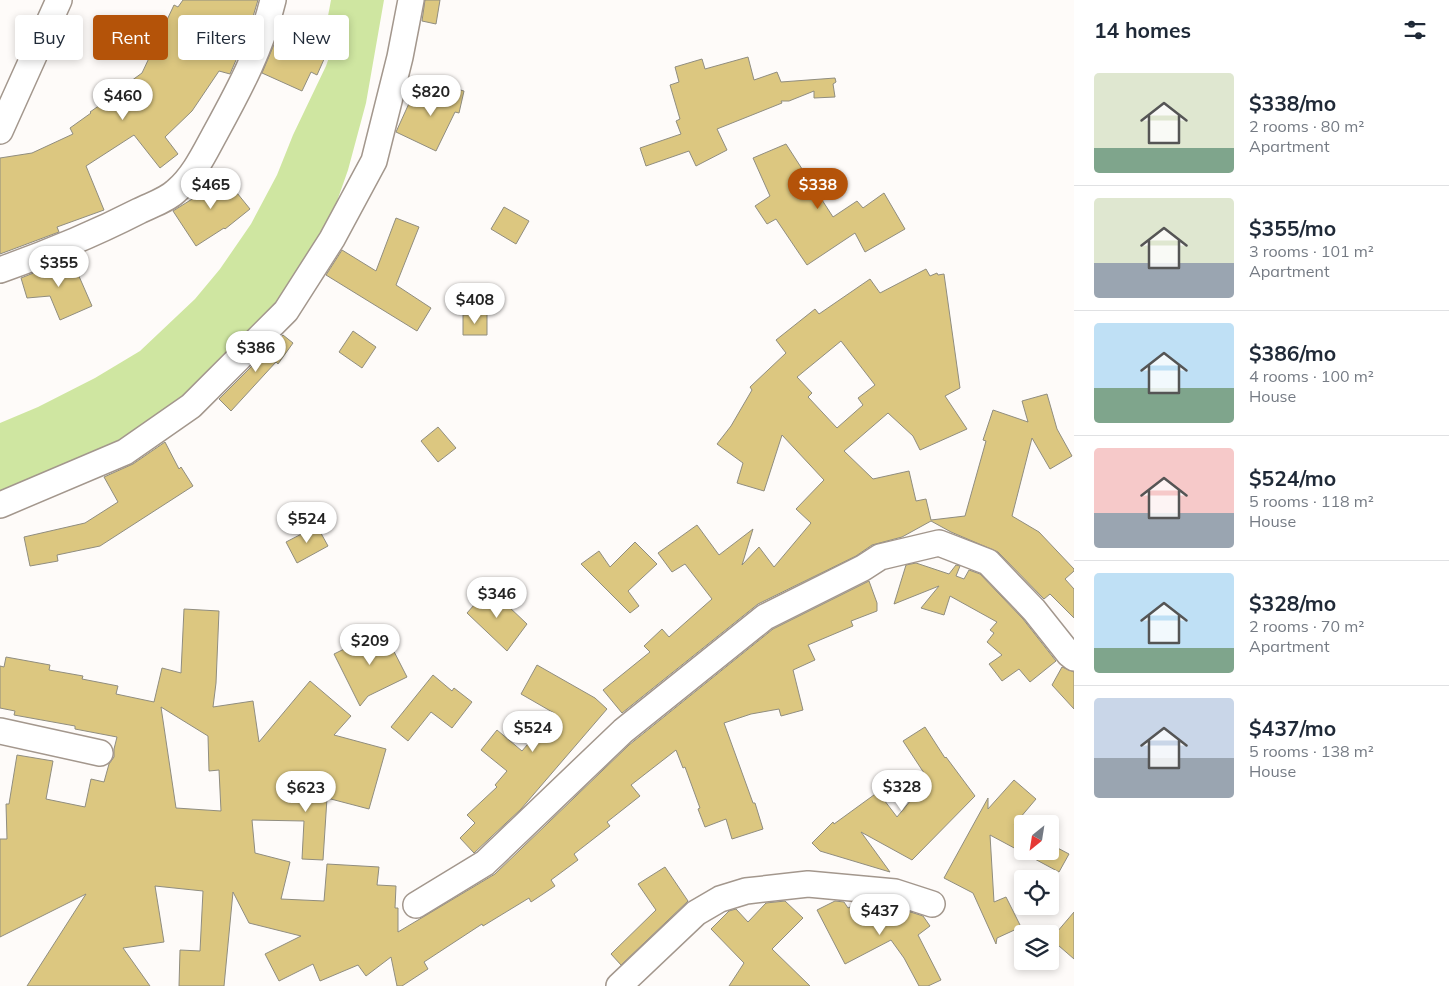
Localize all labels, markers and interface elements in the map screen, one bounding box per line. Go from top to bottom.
chip: Buy [15,15,83,60]
chip: Rent [93,15,168,60]
chip: Filters [178,15,264,60]
chip: New [274,15,349,60]
icon: filters [1401,16,1429,44]
text: 14 homes [1094,17,1191,43]
pin: $820 [401,74,461,117]
pin: $460 [93,78,153,121]
text: $820 [412,81,450,101]
text: $460 [104,85,142,105]
text: $338/mo [1249,90,1336,116]
icon: home [1134,93,1194,153]
text: 2 rooms · 80 m² [1249,116,1364,136]
text: Apartment [1249,136,1330,156]
pin: $465 [181,168,241,210]
pin: $338 [788,168,848,210]
text: $465 [192,174,230,194]
text: $338 [799,174,837,194]
text: $355/mo [1249,215,1336,241]
icon: home [1134,218,1194,278]
text: 3 rooms · 101 m² [1249,241,1374,261]
pin: $355 [29,246,89,288]
text: $355 [40,252,78,272]
text: Apartment [1249,261,1330,281]
pin: $408 [445,282,505,325]
text: $408 [456,289,494,309]
pin: $386 [226,330,286,373]
text: $386 [237,337,275,357]
text: $386/mo [1249,340,1336,366]
icon: home [1134,343,1194,403]
text: 4 rooms · 100 m² [1249,366,1374,386]
text: House [1249,386,1296,406]
text: $524/mo [1249,465,1336,491]
icon: home [1134,468,1194,528]
text: 5 rooms · 118 m² [1249,491,1374,511]
pin: $524 [277,502,337,544]
text: $524 [288,508,326,528]
text: House [1249,511,1296,531]
pin: $346 [467,576,527,619]
text: $346 [478,583,516,603]
text: $328/mo [1249,590,1336,616]
icon: home [1134,593,1194,653]
text: 2 rooms · 70 m² [1249,616,1364,636]
pin: $209 [340,624,400,666]
text: $209 [351,630,389,650]
text: Apartment [1249,636,1330,656]
pin: $524 [503,710,563,753]
text: $437/mo [1249,715,1336,741]
text: $524 [514,717,552,737]
icon: home [1134,718,1194,778]
text: 5 rooms · 138 m² [1249,741,1374,761]
text: House [1249,761,1296,781]
pin: $623 [276,770,336,813]
pin: $328 [872,770,932,812]
text: $328 [883,776,921,796]
text: $623 [287,777,325,797]
north arrow [1014,815,1059,860]
map controls [1014,815,1059,970]
button: locate [1014,870,1059,915]
pin: $437 [850,894,910,936]
text: $437 [861,900,899,920]
button: layers [1014,925,1059,970]

